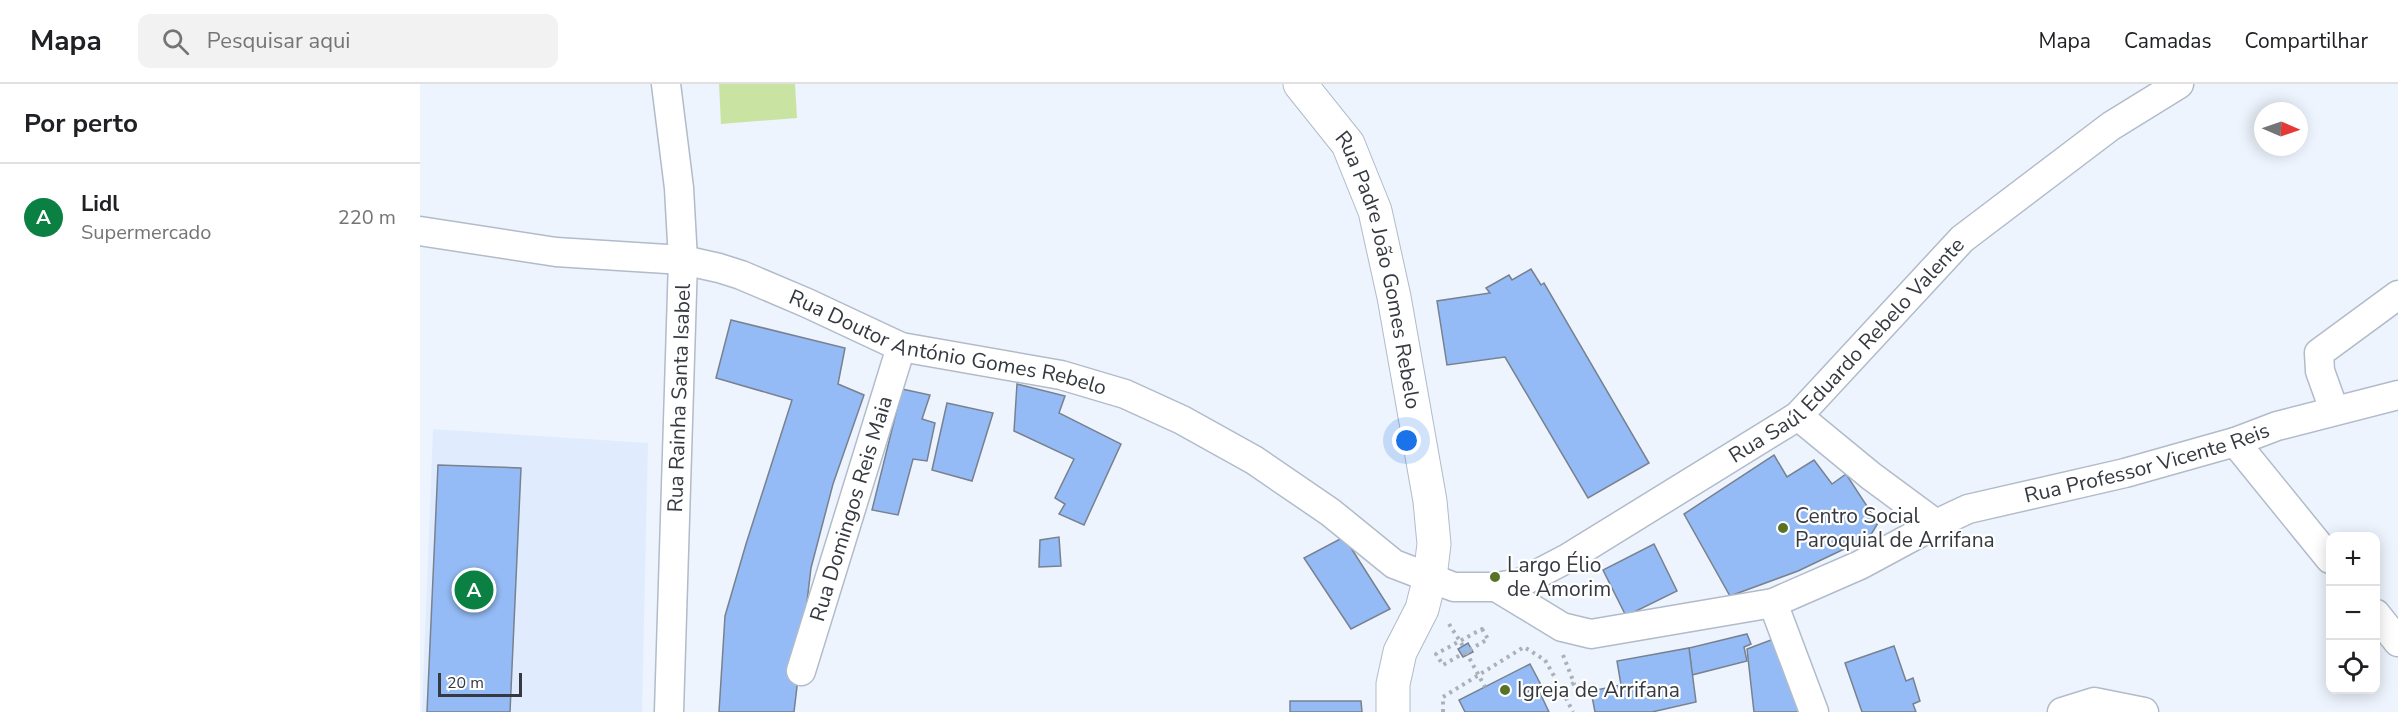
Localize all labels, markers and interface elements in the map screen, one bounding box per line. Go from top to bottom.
search box [138,14,558,68]
text: Mapa [30,22,102,60]
icon: search [159,25,192,58]
text: Pesquisar aqui [207,26,350,56]
text: Mapa [2039,27,2091,55]
text: Camadas [2124,27,2211,55]
text: Compartilhar [2244,27,2368,55]
north arrow [2254,102,2308,156]
text: Por perto [24,106,138,141]
street label: Rua Padre João Gomes Rebelo [1329,125,1428,411]
text: Lidl [81,189,119,219]
text: A [36,204,51,231]
text: 220 m [338,204,396,231]
text: Supermercado [81,219,211,246]
street label: Rua Saúl Eduardo Rebelo Valente [1723,231,1971,469]
street label: Rua Rainha Santa Isabel [661,282,697,513]
street label: Rua Doutor António Gomes Rebelo [785,283,1110,402]
street label: Rua Domingos Reis Maia [803,392,899,625]
street label: Rua Professor Vicente Reis [2022,416,2274,510]
your location [1392,426,1421,455]
place label: Centro Social Paroquial de Arrifana [1795,502,1995,554]
marker: Centro Social Paroquial de Arrifana [1776,521,1790,535]
map controls [2326,532,2380,694]
button: + [2326,532,2380,586]
place label: Largo Élio de Amorim [1507,551,1611,603]
pin: A [454,568,494,612]
marker: Largo Élio de Amorim [1488,570,1502,584]
button: − [2326,586,2380,640]
button: locate [2326,640,2380,694]
scale bar [438,670,522,698]
text: 20 m [447,672,484,694]
place label: Igreja de Arrifana [1517,676,1680,704]
marker: Igreja de Arrifana [1498,683,1512,697]

